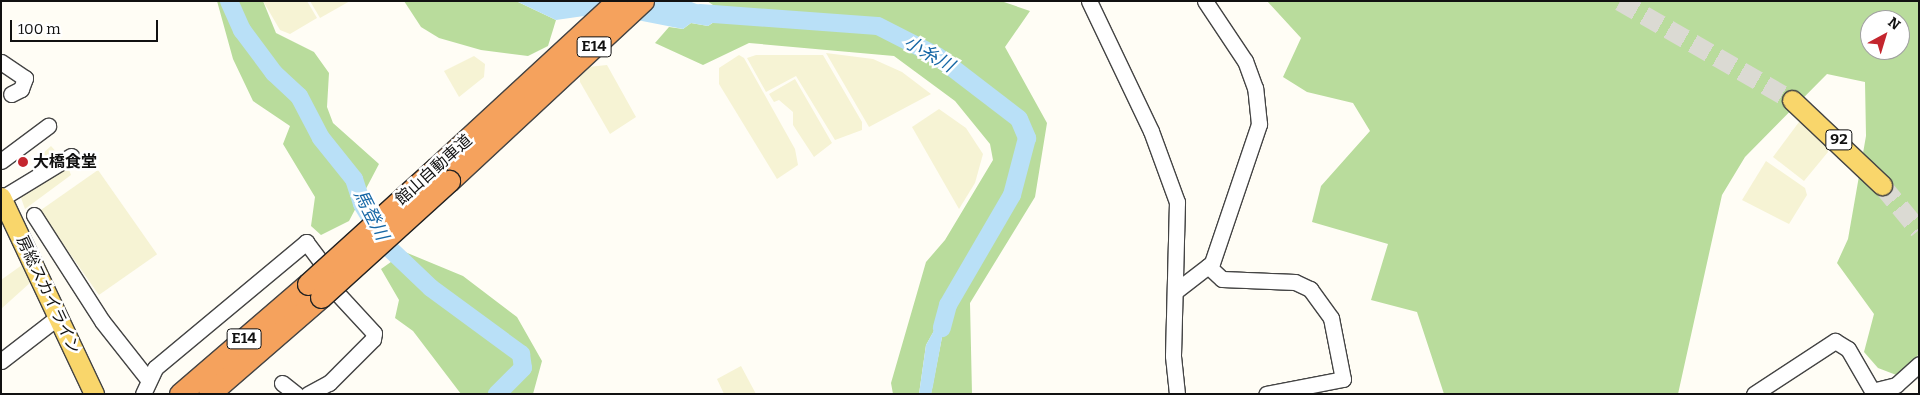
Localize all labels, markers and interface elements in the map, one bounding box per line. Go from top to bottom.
scale bar [12,10,160,42]
north arrow [1860,10,1910,60]
text: N [1885,14,1904,34]
text: 100 m [18,20,61,38]
water label: 小糸川 [900,31,958,77]
road number: E14 [576,34,612,60]
road number: 92 [1825,128,1853,152]
street label: 館山自動車道 [392,131,476,209]
place label: 大橋食堂 [33,152,97,172]
marker: 大橋食堂 [17,156,29,168]
water label: 馬登川 [349,186,393,244]
street label: 房総スカイライン [12,233,84,357]
road number: E14 [226,326,262,352]

